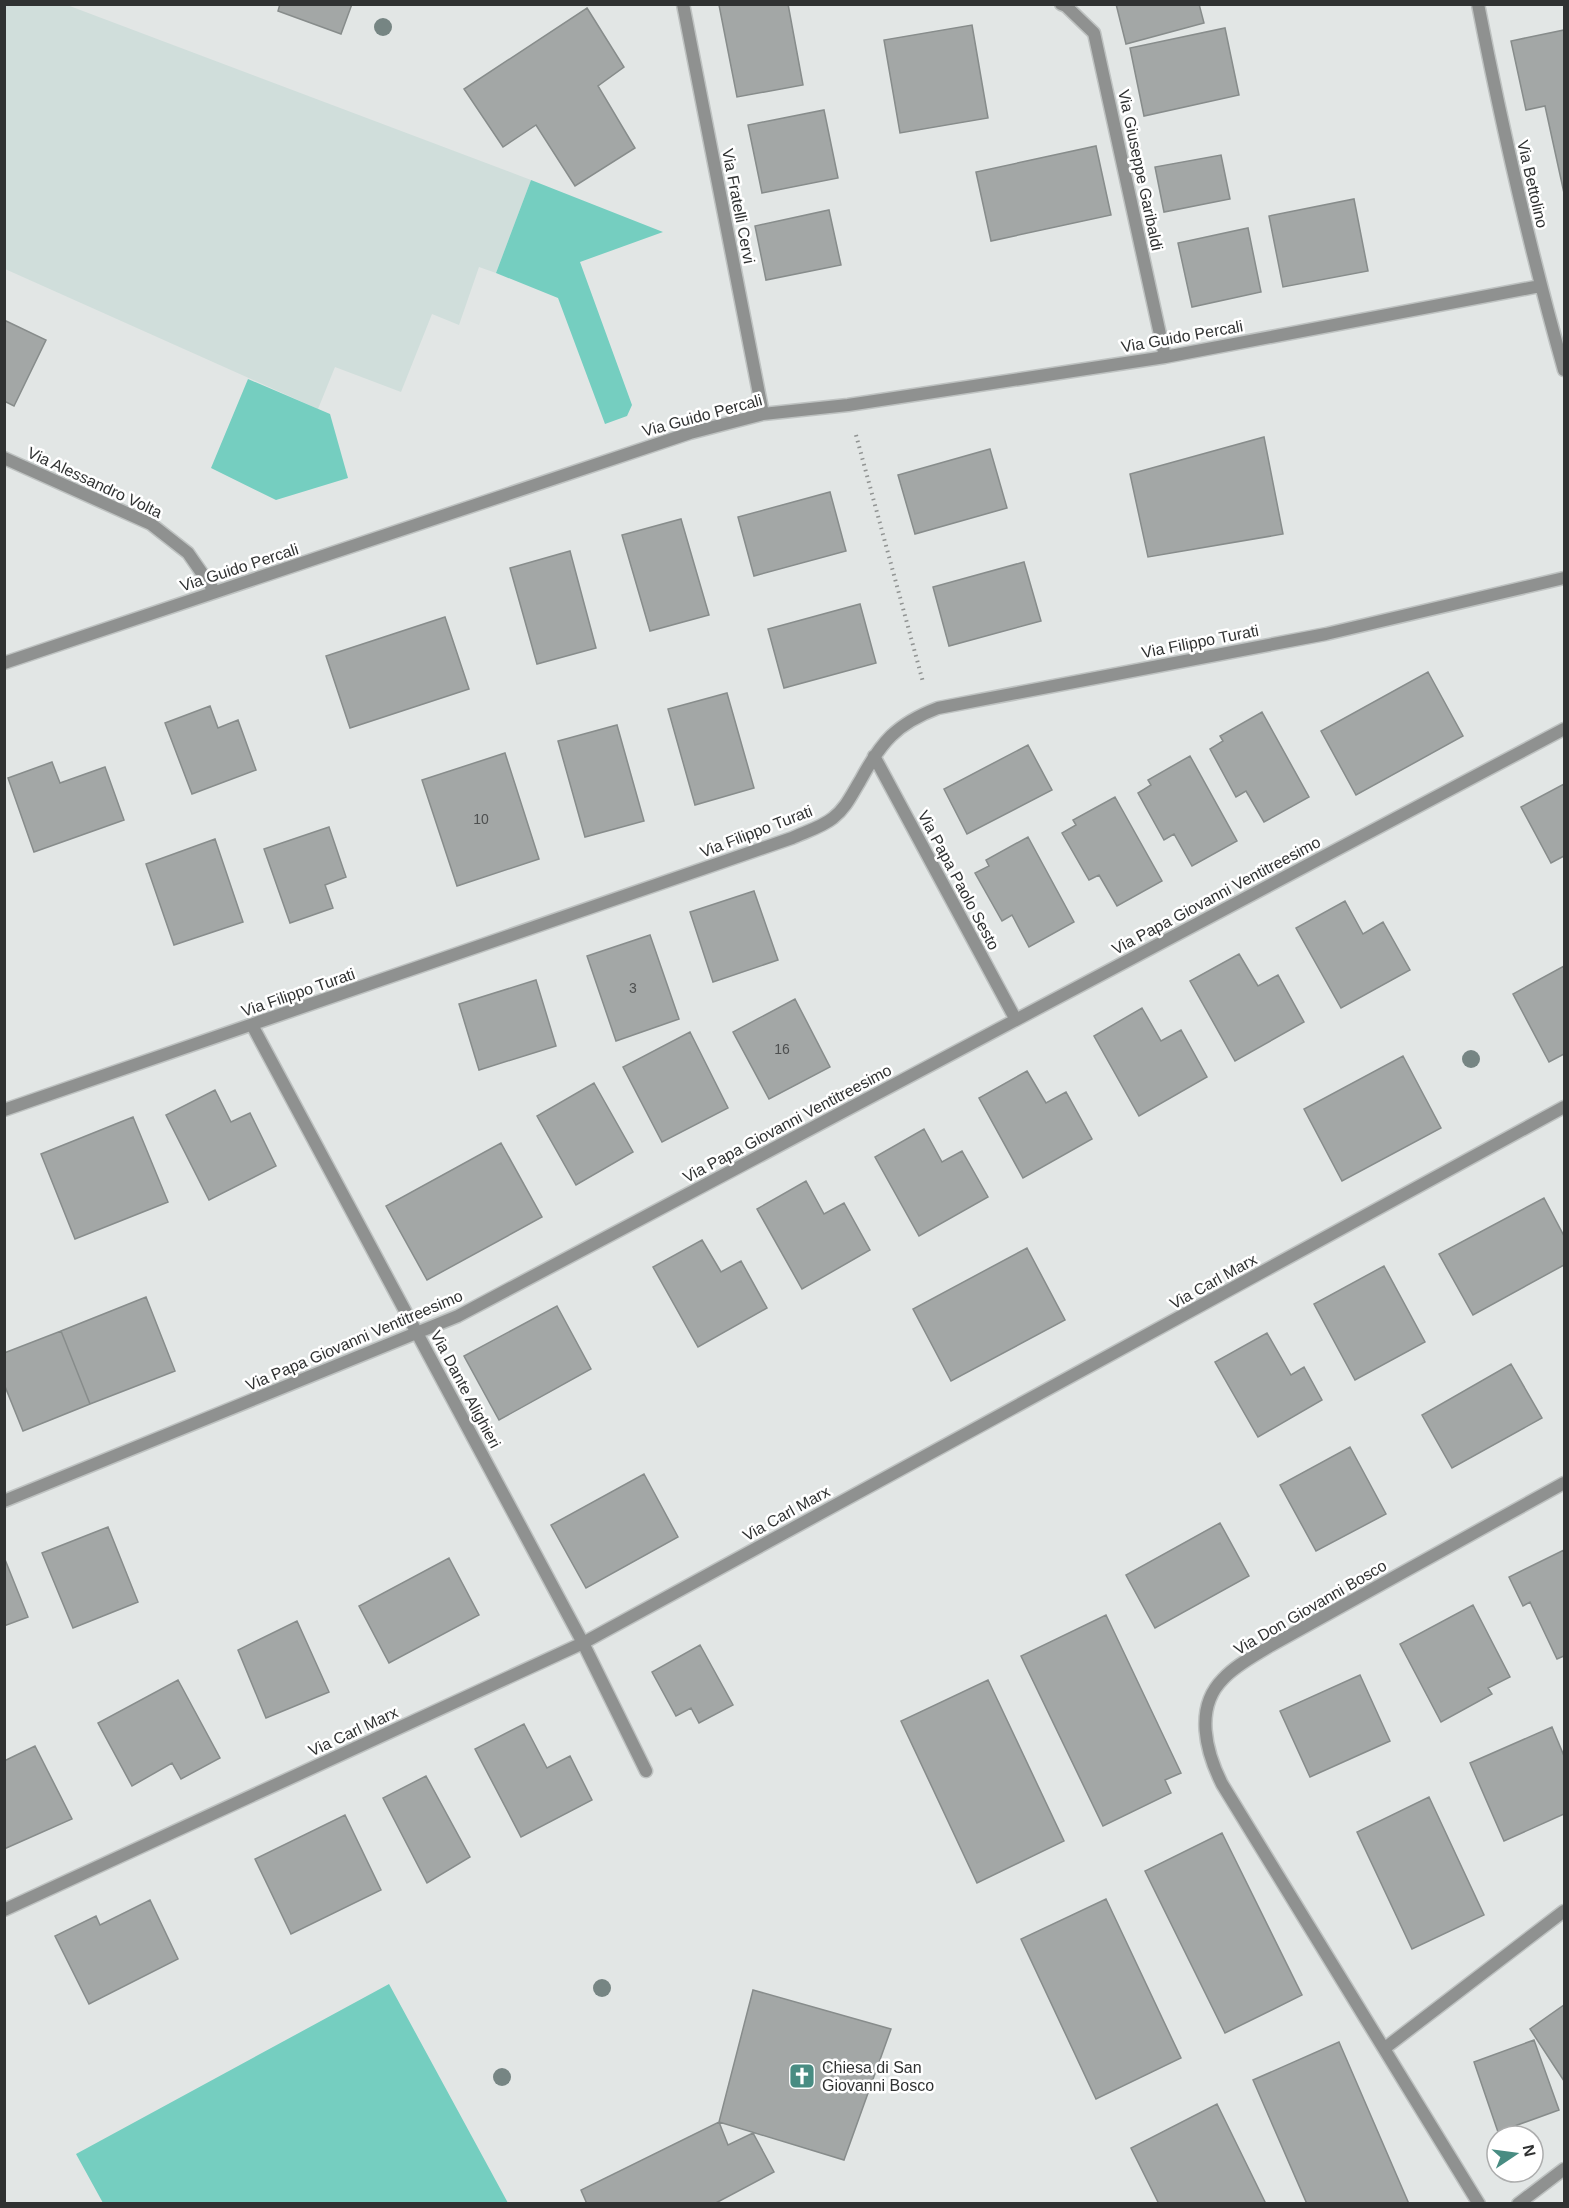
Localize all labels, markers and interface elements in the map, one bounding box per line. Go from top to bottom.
street label: Via Giuseppe Garibaldi [1115,88,1166,252]
street label: Via Bettolino [1514,139,1551,230]
street label: Via Fratelli Cervi [719,147,758,265]
street label: Via Guido Percali [1120,317,1244,356]
street label: Via Guido Percali [640,391,764,440]
street label: Via Alessandro Volta [25,444,165,521]
street label: Via Guido Percali [178,540,300,595]
street label: Via Filippo Turati [1140,622,1260,661]
street label: Via Filippo Turati [698,802,815,861]
street label: Via Papa Paolo Sesto [915,808,1003,953]
house number: 10 [473,811,489,827]
street label: Via Papa Giovanni Ventitreesimo [1109,833,1323,958]
street label: Via Filippo Turati [239,965,357,1020]
house number: 3 [629,980,637,996]
house number: 16 [774,1041,790,1057]
street label: Via Papa Giovanni Ventitreesimo [680,1061,894,1186]
street label: Via Carl Marx [1167,1251,1260,1312]
street label: Via Papa Giovanni Ventitreesimo [243,1287,465,1394]
street label: Via Dante Alighieri [427,1328,504,1451]
street label: Via Carl Marx [740,1483,833,1544]
street label: Via Don Giovanni Bosco [1231,1557,1390,1658]
street label: Via Carl Marx [306,1703,401,1760]
place label: Chiesa di San Giovanni Bosco [822,2059,934,2094]
church icon: Chiesa di San Giovanni Bosco [787,2061,817,2091]
north arrow [1485,2124,1545,2184]
text: N [1520,2143,1539,2158]

